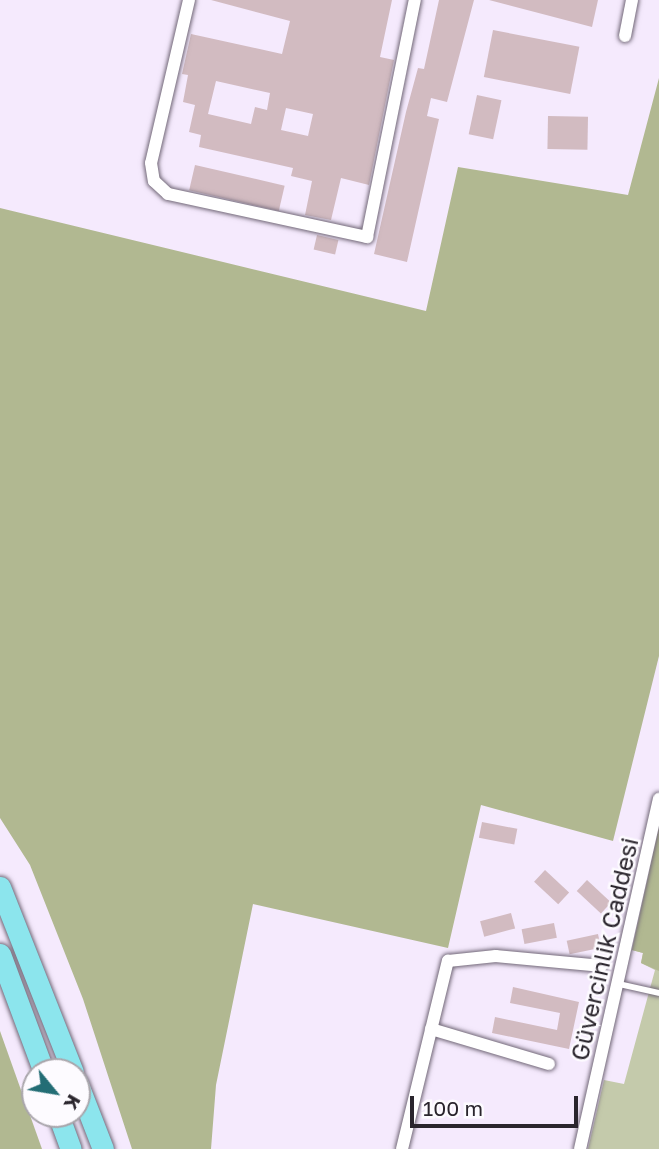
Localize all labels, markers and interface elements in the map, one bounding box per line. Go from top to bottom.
street label: Güvercinlik Caddesi [564,835,644,1063]
north arrow [21,1058,91,1128]
scale bar [414,1082,582,1126]
text: K [59,1091,86,1114]
text: 100 m [423,1095,483,1121]

